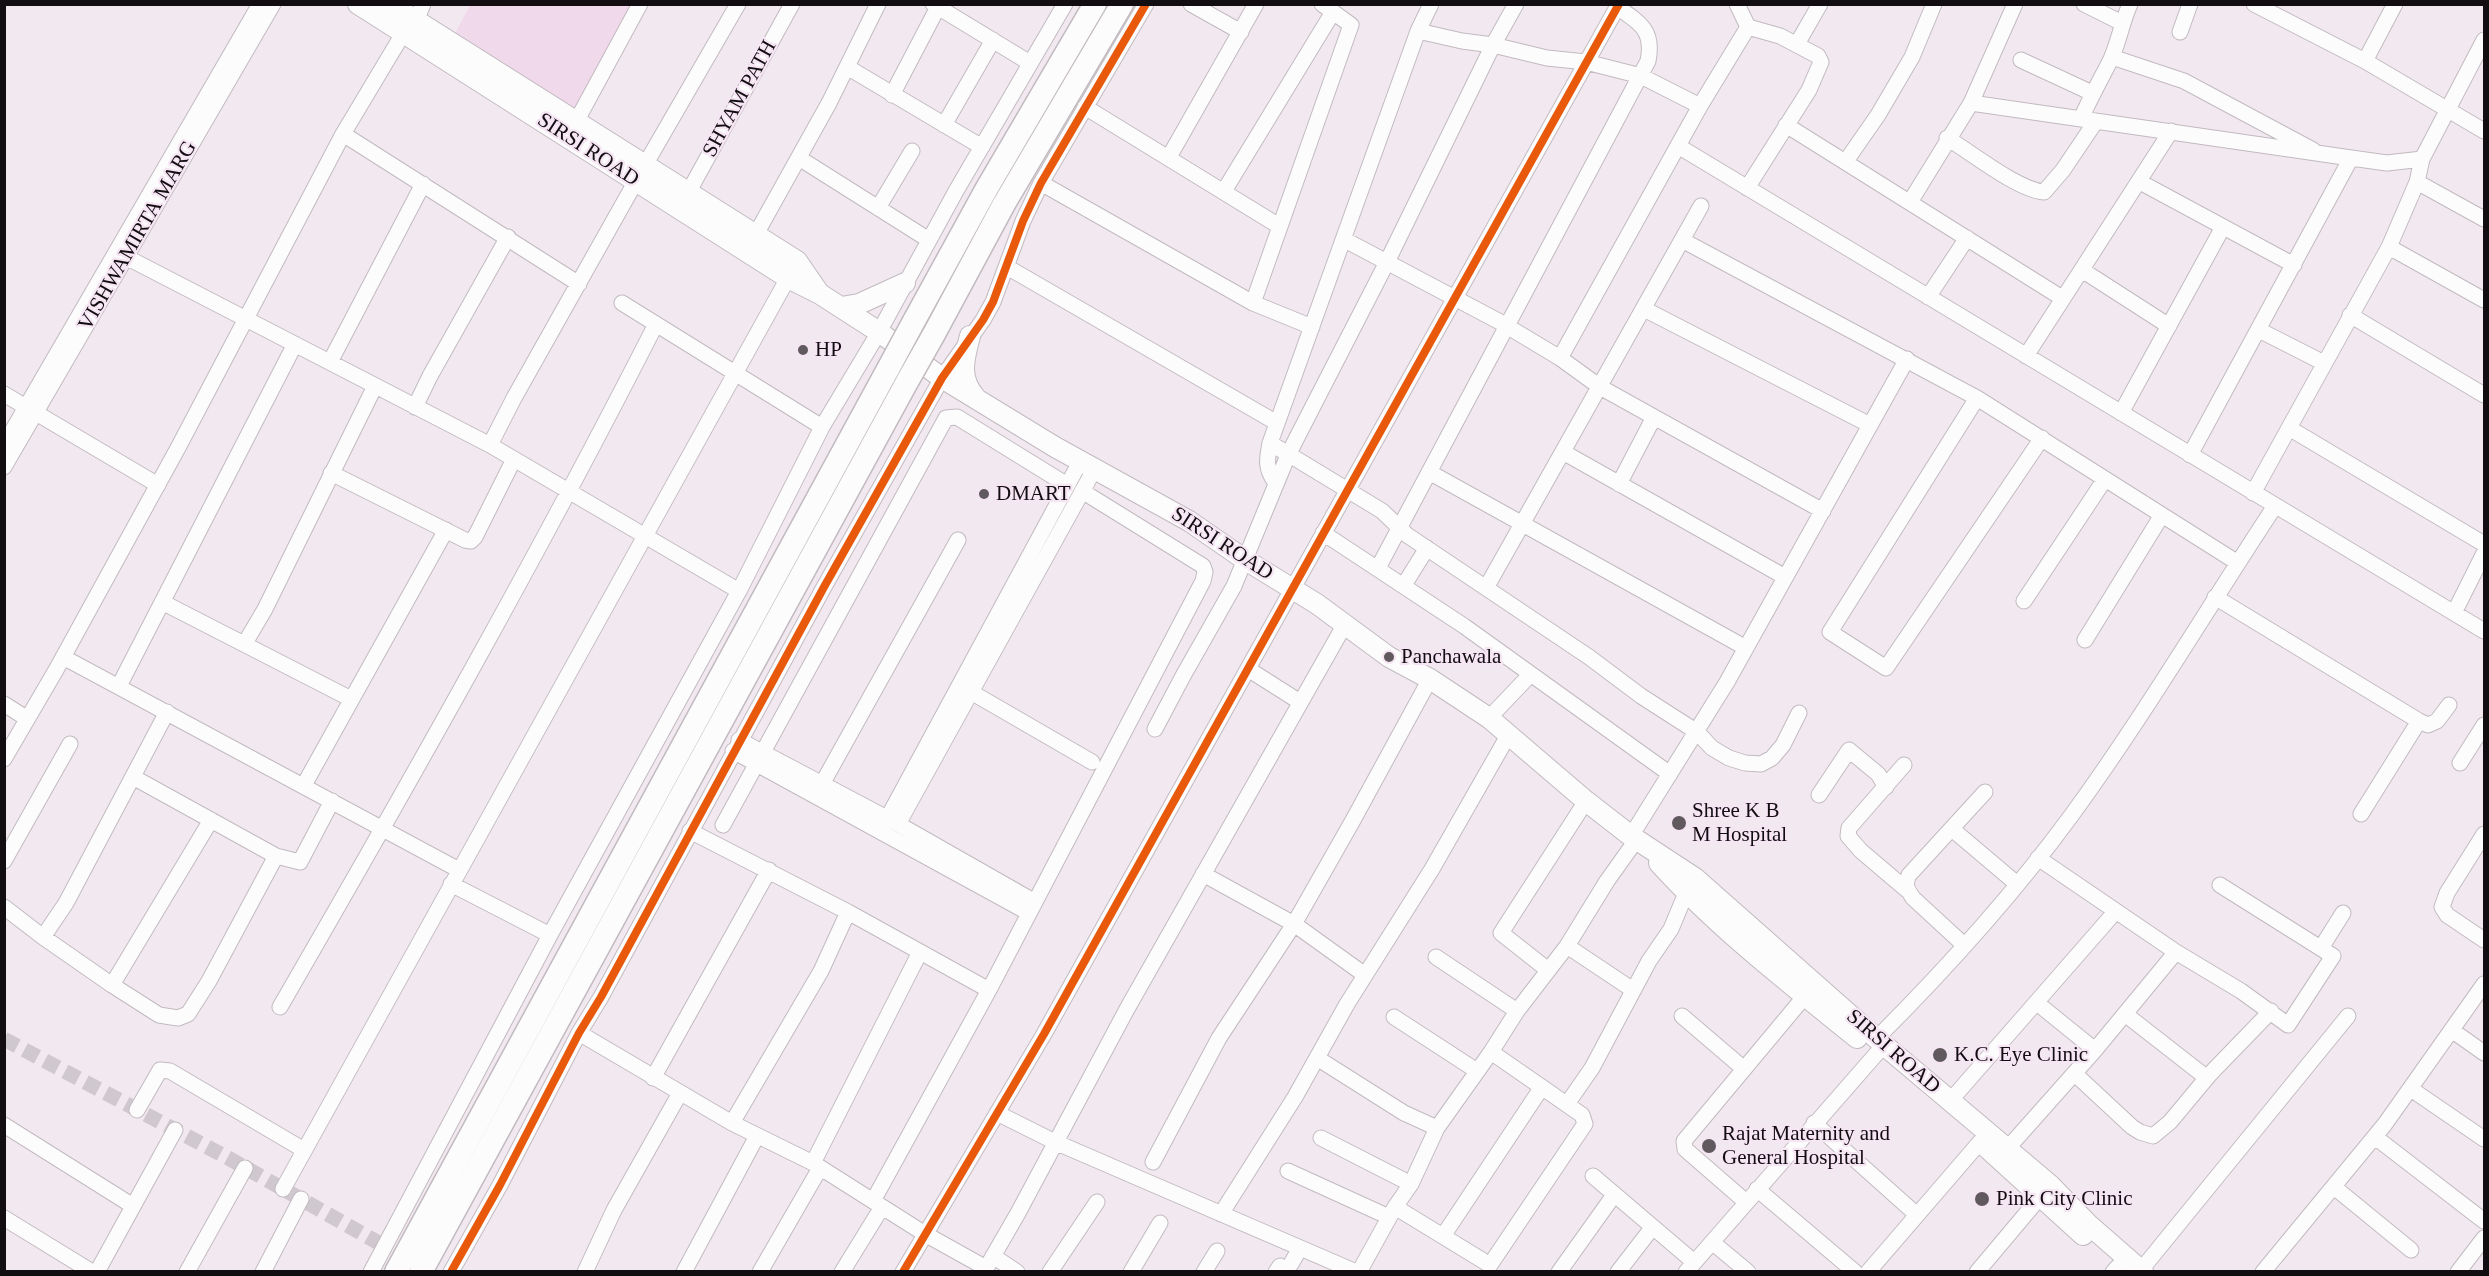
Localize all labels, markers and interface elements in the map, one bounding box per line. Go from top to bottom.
street label: SHYAM PATH [698,38,782,160]
street label: SIRSI ROAD [533,108,643,192]
street label: VISHWAMIRTA MARG [75,140,201,332]
place label: HP [815,337,843,363]
marker: HP [796,343,810,357]
place label: DMART [996,481,1069,507]
marker: DMART [977,487,991,501]
street label: SIRSI ROAD [1167,502,1277,586]
place label: Panchawala [1401,644,1519,670]
marker: Panchawala [1382,650,1396,664]
place label: Shree K B M Hospital [1692,798,1798,848]
marker: Shree K B M Hospital [1670,814,1688,832]
street label: SIRSI ROAD [1842,1005,1944,1099]
place label: K.C. Eye Clinic [1954,1042,2088,1068]
marker: K.C. Eye Clinic [1931,1046,1949,1064]
place label: Rajat Maternity and General Hospital [1722,1121,1916,1171]
marker: Rajat Maternity and General Hospital [1700,1137,1718,1155]
place label: Pink City Clinic [1996,1186,2139,1212]
marker: Pink City Clinic [1973,1190,1991,1208]

